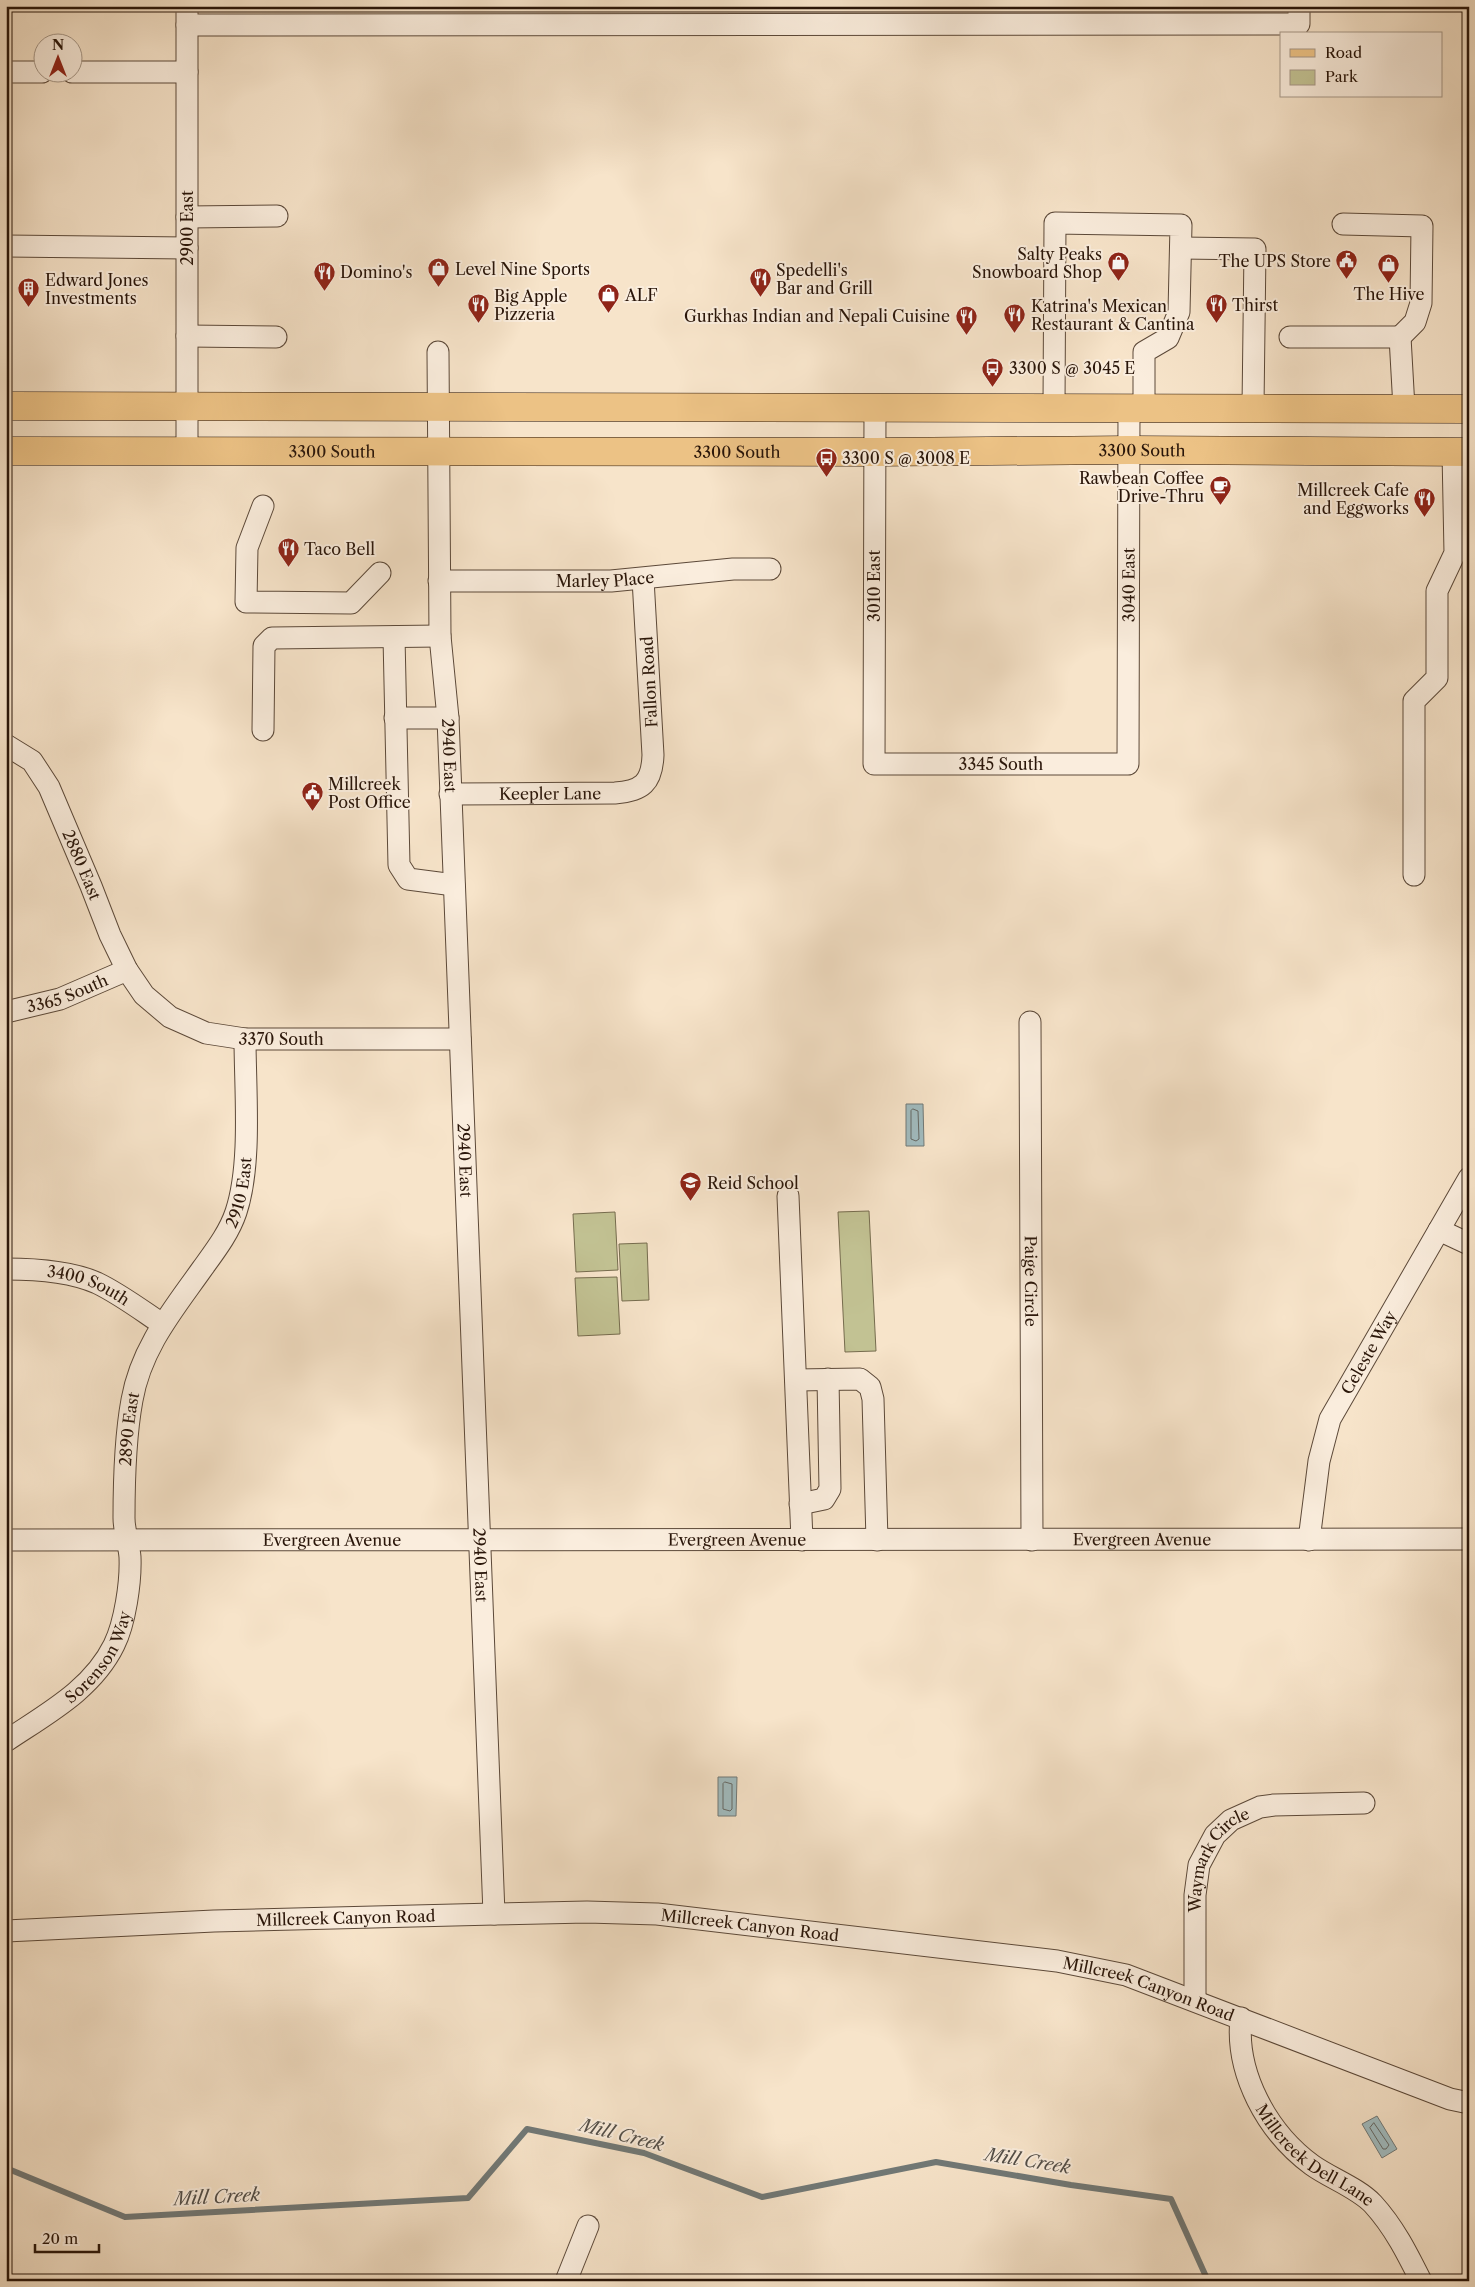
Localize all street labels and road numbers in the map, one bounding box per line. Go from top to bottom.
street label: 2900 East [177,190,197,266]
street label: 3300 South [1098,440,1186,460]
street label: 3300 South [288,441,376,461]
street label: 3300 South [693,442,781,462]
street label: 3040 East [1118,547,1139,622]
street label: 3010 East [864,550,884,622]
street label: Marley Place [556,567,655,591]
street label: Fallon Road [637,636,661,728]
street label: 2940 East [438,718,461,793]
street label: 3345 South [959,754,1043,774]
street label: Keepler Lane [499,783,601,804]
street label: 2880 East [58,826,106,903]
street label: 3365 South [25,970,111,1017]
street label: 3370 South [237,1028,324,1049]
street label: 2940 East [454,1123,476,1198]
street label: 2910 East [221,1156,255,1231]
street label: Paige Circle [1021,1235,1041,1327]
street label: 3400 South [46,1261,134,1309]
street label: Celeste Way [1336,1306,1401,1398]
street label: 2890 East [115,1390,143,1467]
street label: 2940 East [469,1527,492,1603]
street label: Evergreen Avenue [668,1529,806,1550]
street label: Evergreen Avenue [1073,1529,1211,1549]
street label: Evergreen Avenue [263,1530,401,1550]
street label: Sorenson Way [61,1608,135,1707]
street label: Waymark Circle [1185,1803,1252,1913]
street label: Millcreek Canyon Road [256,1905,436,1930]
street label: Millcreek Canyon Road [660,1905,840,1945]
street label: Millcreek Canyon Road [1061,1952,1237,2026]
street label: Millcreek Dell Lane [1252,2100,1378,2210]

